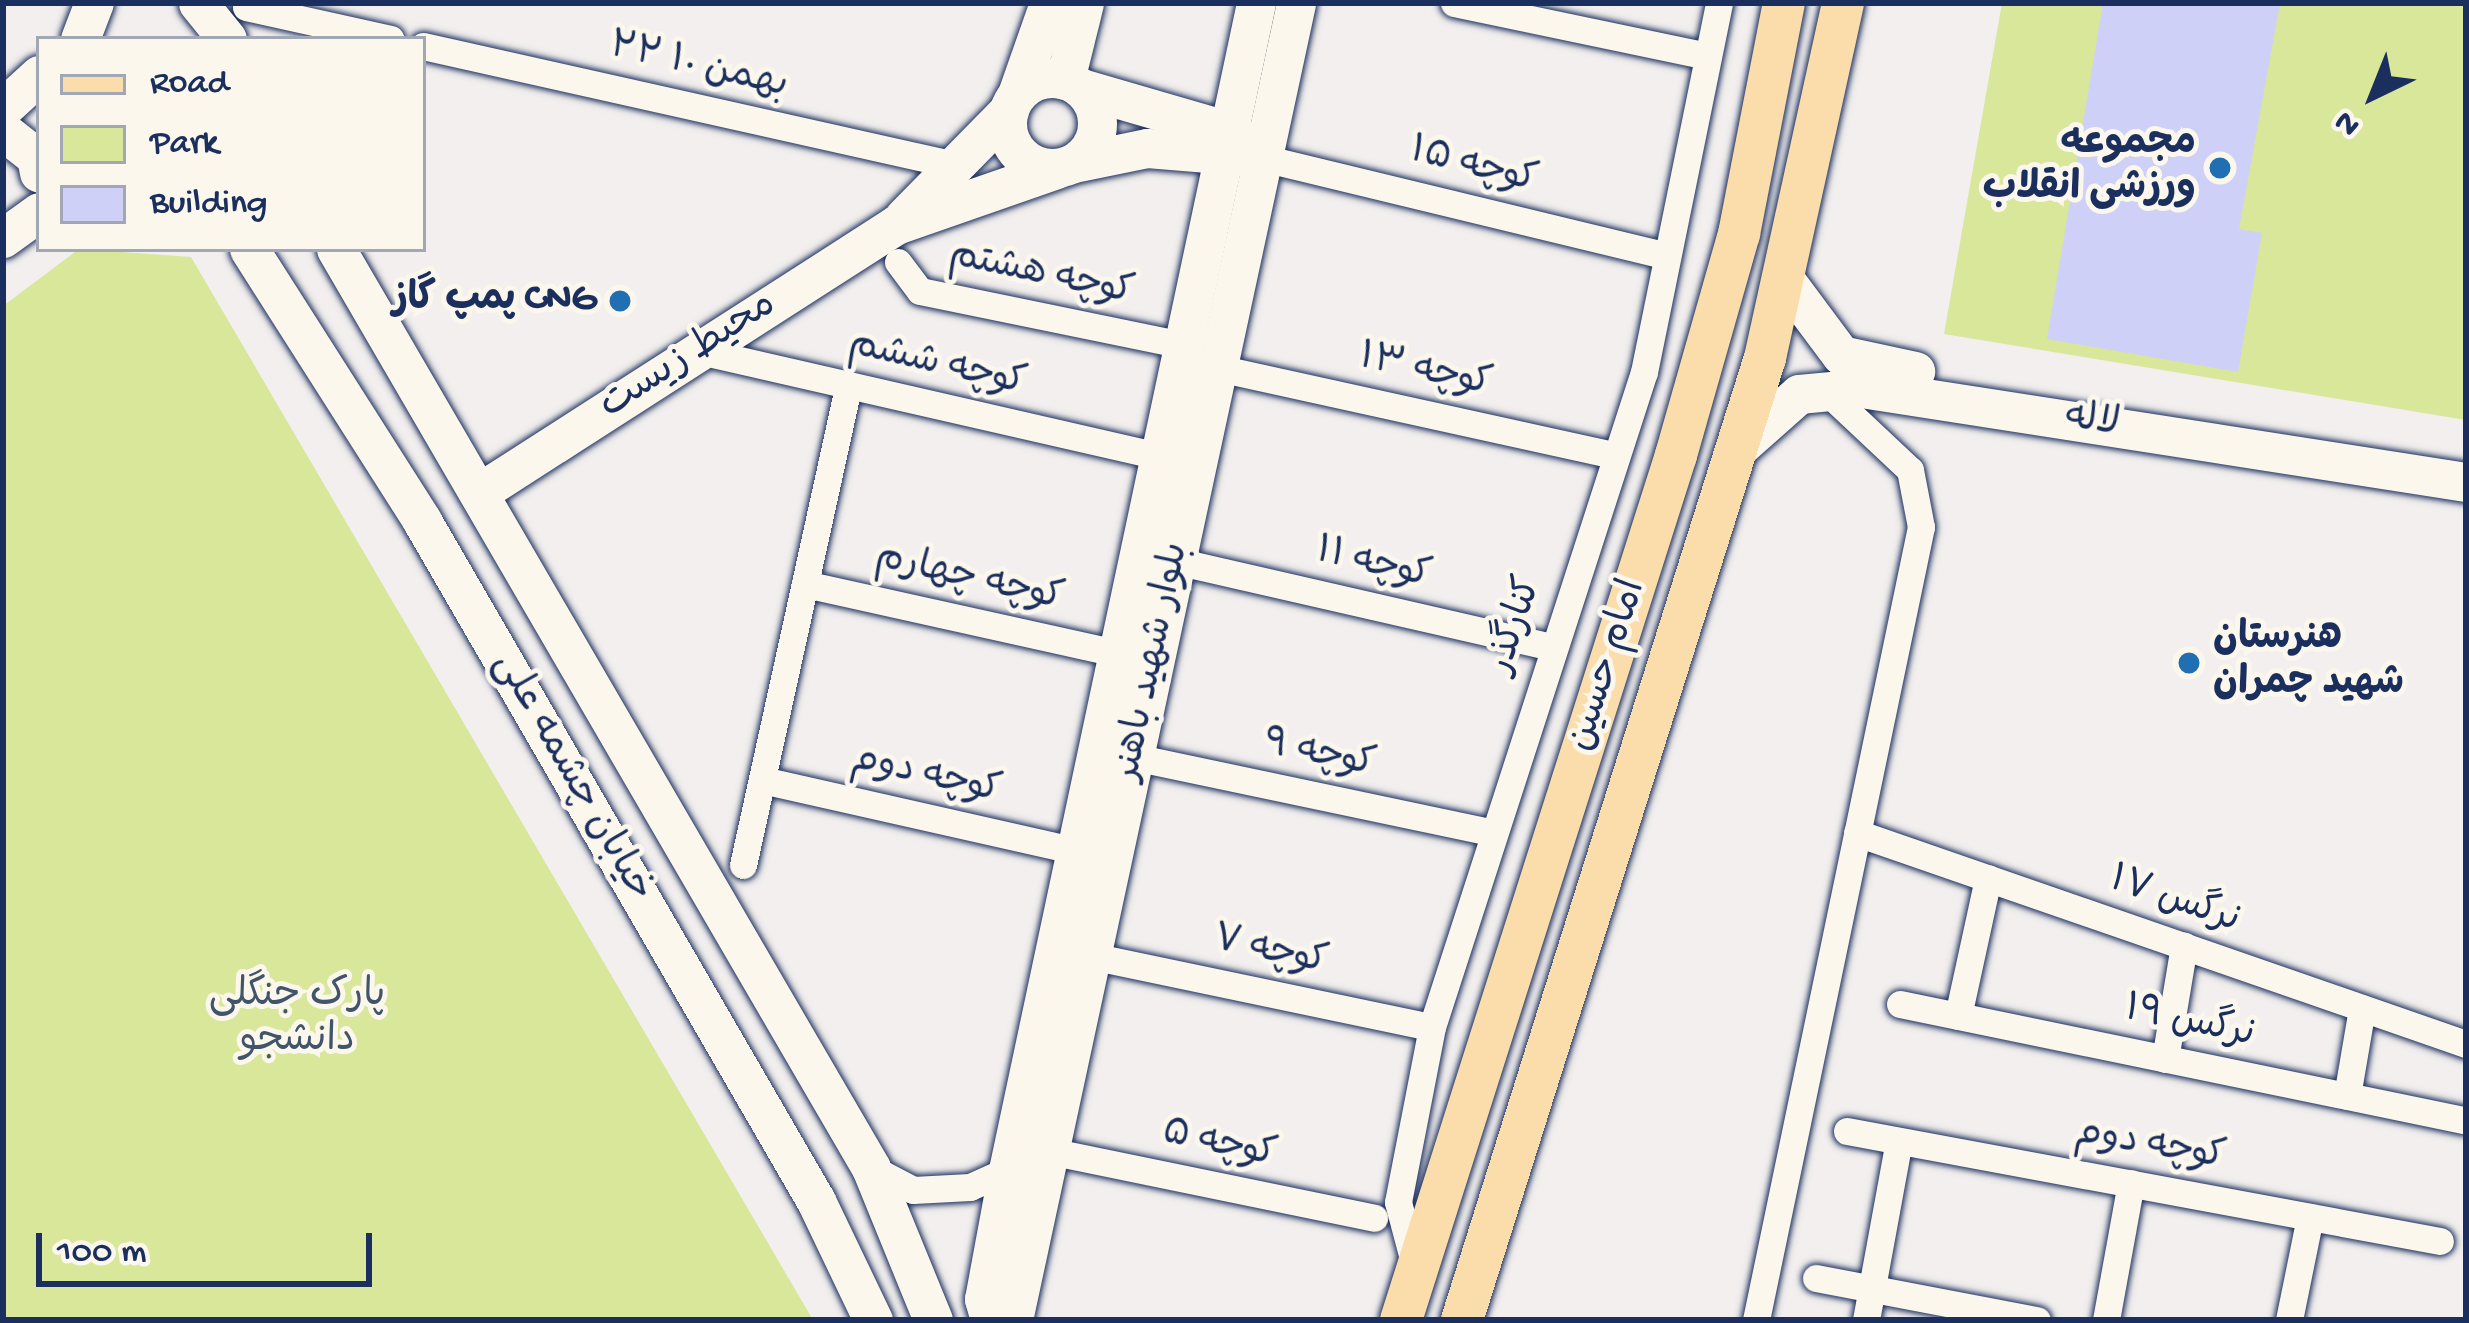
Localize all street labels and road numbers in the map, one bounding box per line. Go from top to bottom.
street label: ۲۲ بهمن ۱۰ [604,25,792,111]
street label: کوچه ۱۵ [1404,130,1542,206]
street label: کوچه هشتم [944,234,1138,318]
street label: محیط زیست [592,283,786,431]
street label: کوچه ششم [844,323,1030,409]
street label: کوچه ۱۳ [1354,336,1496,410]
street label: لاله [2061,396,2123,450]
street label: کوچه ۱۱ [1311,530,1435,602]
street label: کوچه چهارم [870,536,1068,624]
street label: بلوار شهید باهنر [1106,539,1202,785]
street label: کنارگذر [1479,571,1555,681]
street label: امام حسین [1559,574,1659,758]
street label: خیابان چشمه علی [481,645,661,911]
street label: کوچه ۹ [1259,721,1379,791]
street label: کوچه دوم [847,737,1005,817]
street label: نرگس ۱۷ [2103,858,2245,946]
street label: کوچه ۷ [1208,918,1332,988]
street label: نرگس ۱۹ [2120,987,2258,1061]
street label: کوچه ۵ [1158,1111,1280,1181]
street label: کوچه دوم [2071,1111,2229,1183]

